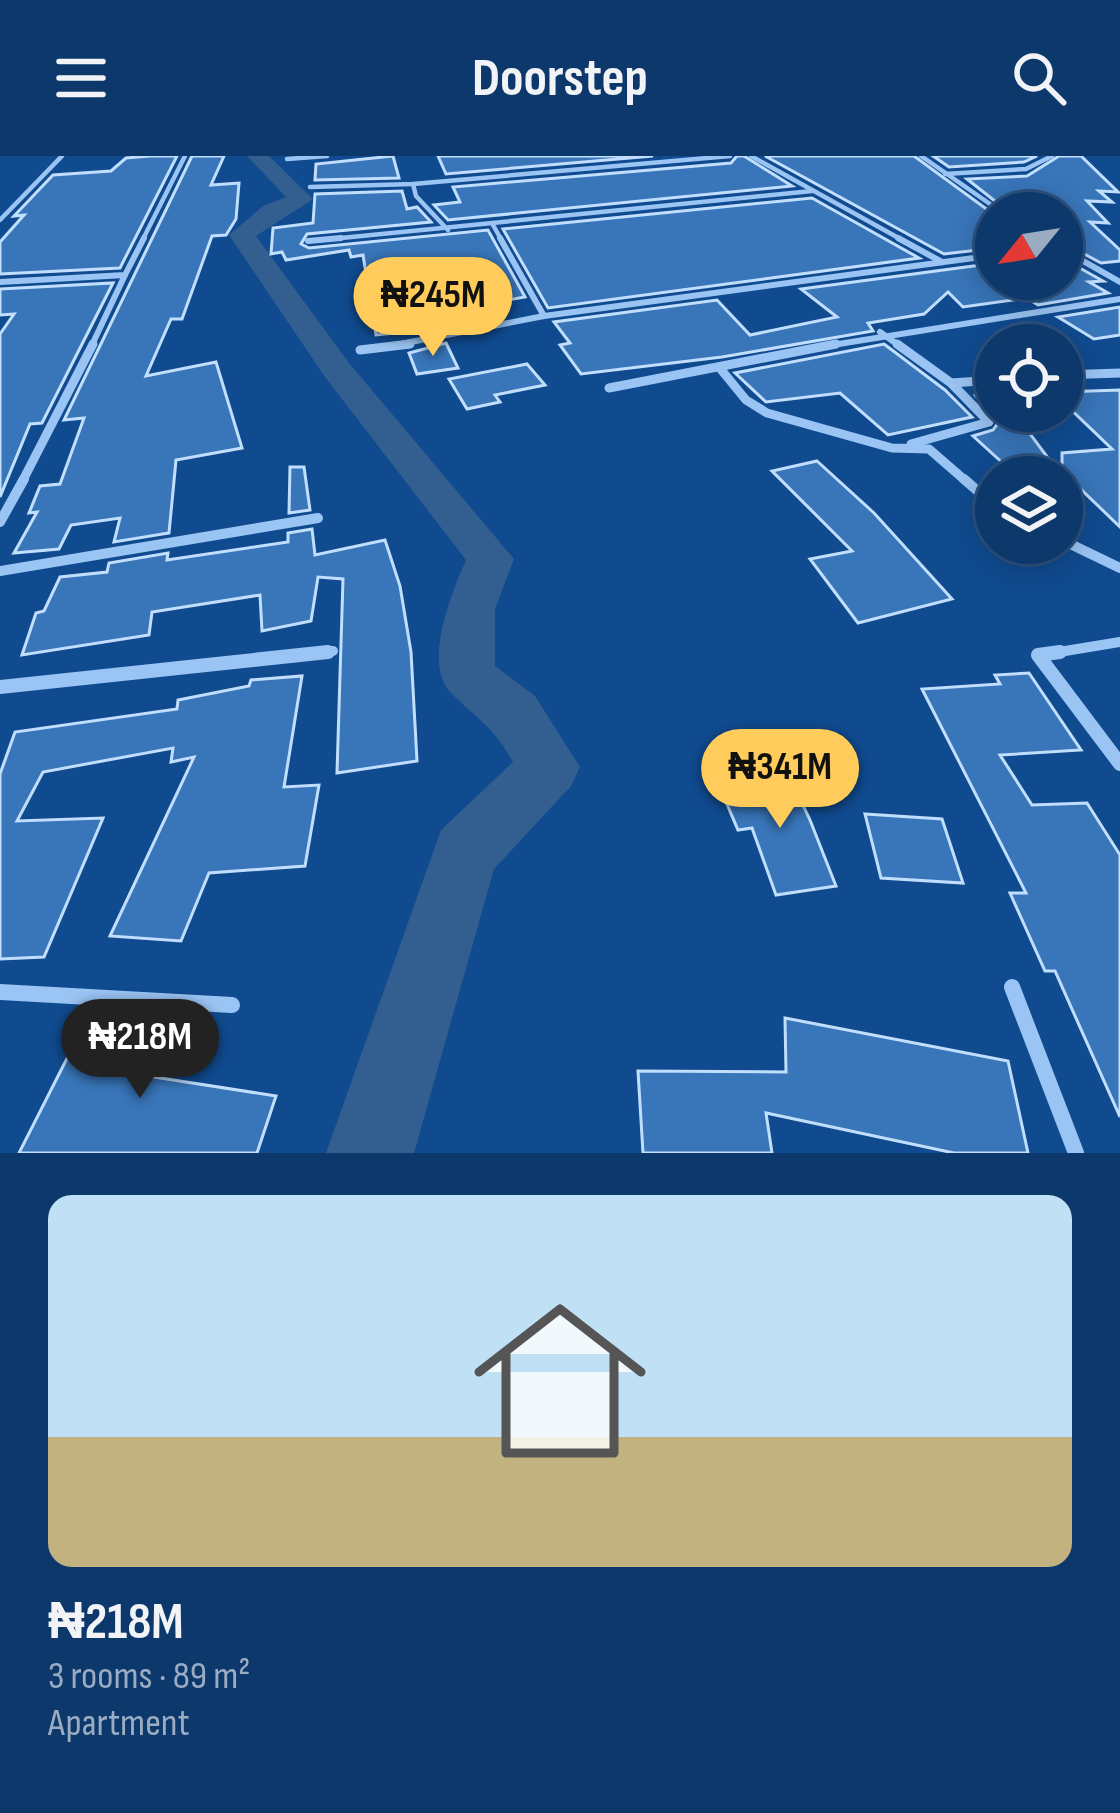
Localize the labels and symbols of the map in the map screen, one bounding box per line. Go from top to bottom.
north arrow [975,192,1083,300]
pin: ₦245M [349,257,517,359]
pin: ₦341M [696,729,864,831]
pin: ₦218M [56,999,224,1101]

